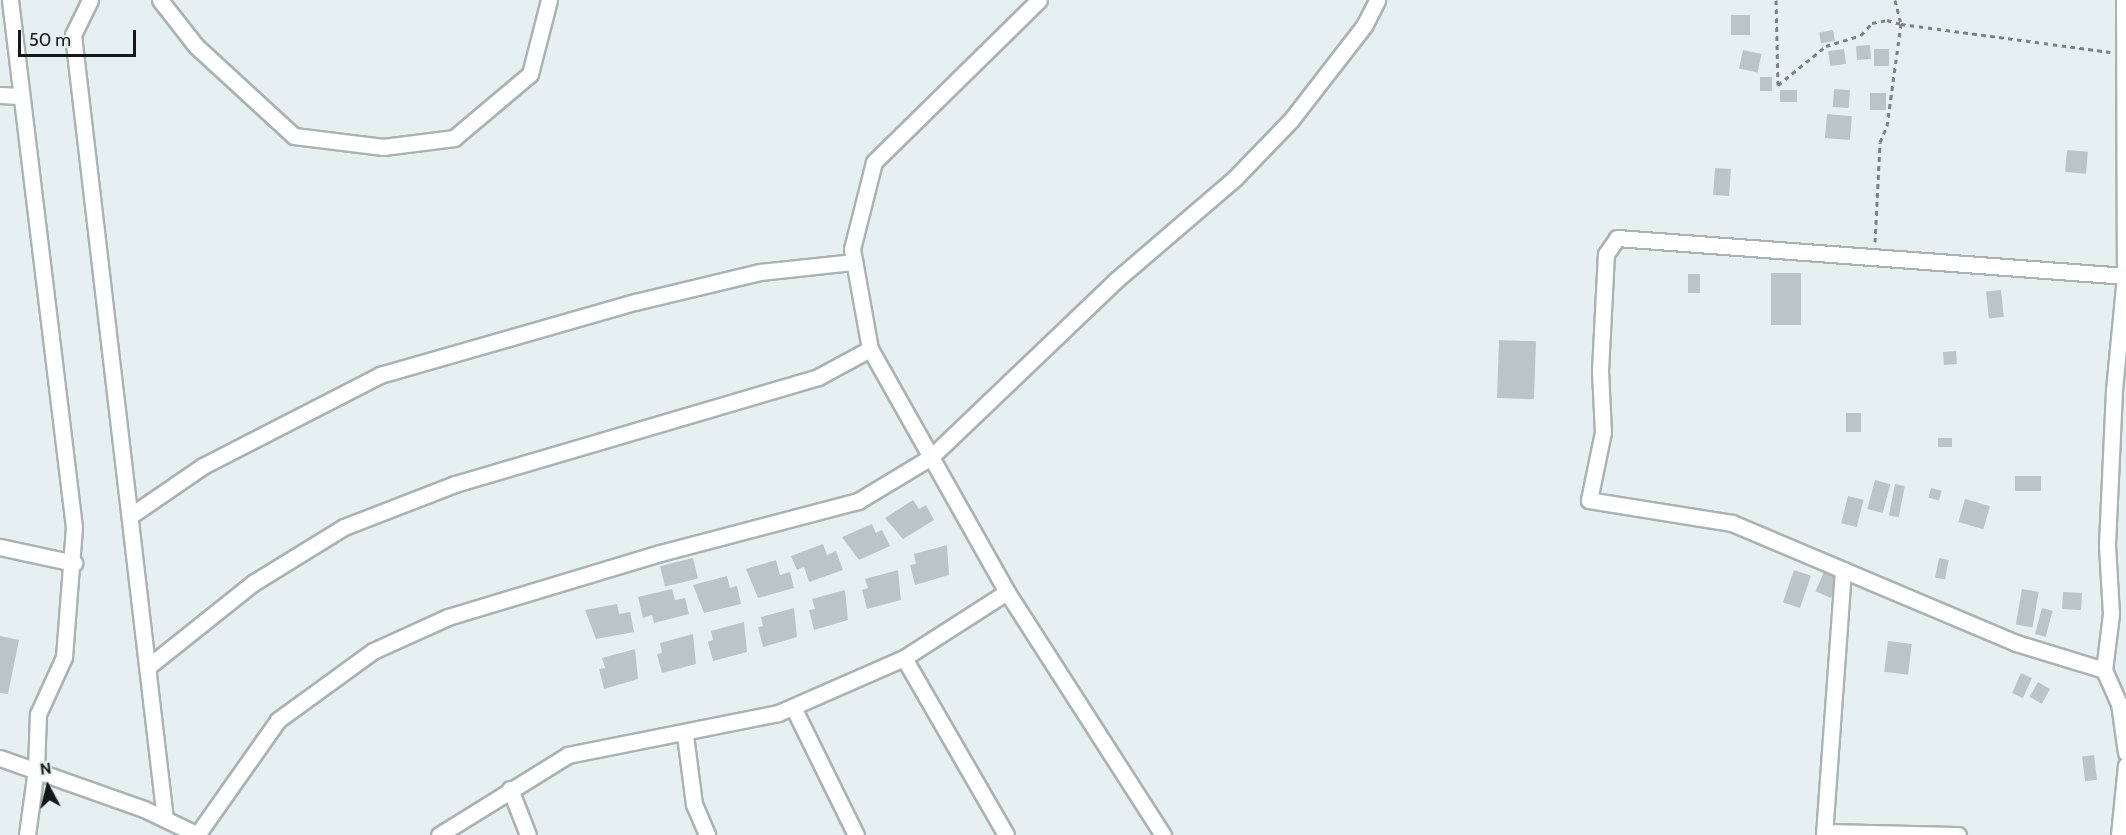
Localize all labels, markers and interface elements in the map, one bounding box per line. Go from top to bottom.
scale bar [21,18,140,56]
text: 50 m [29,29,71,51]
north arrow [18,757,78,817]
text: N [39,759,53,779]

